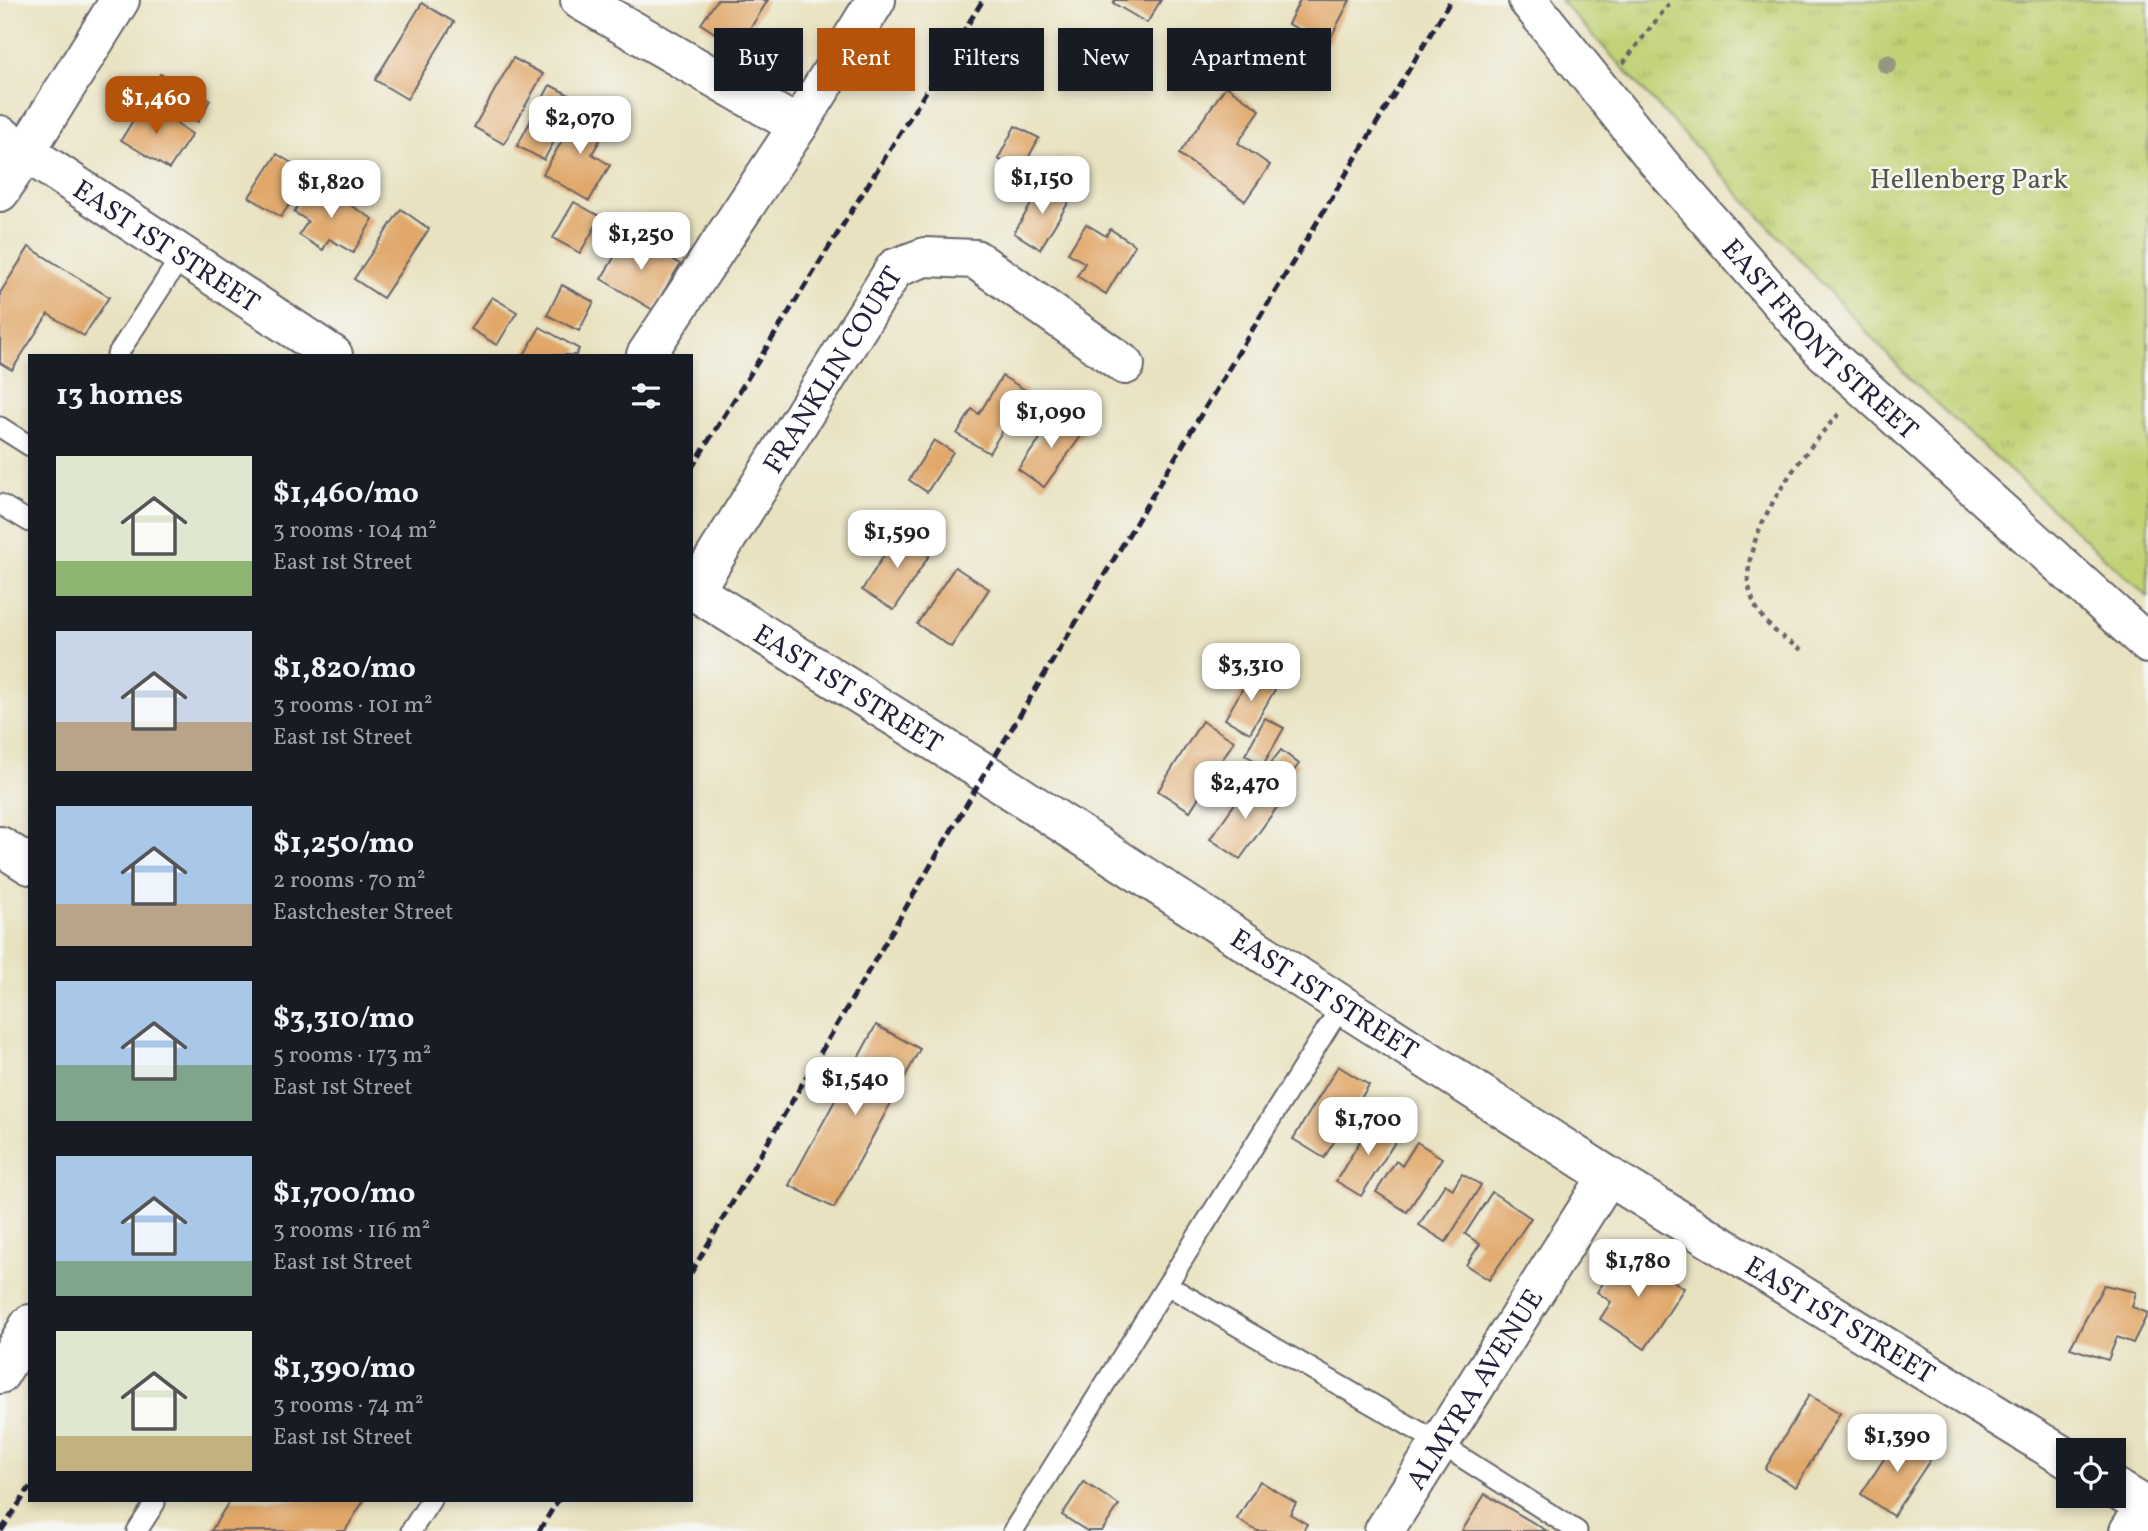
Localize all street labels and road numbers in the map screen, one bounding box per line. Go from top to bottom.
street label: EAST 1ST STREET [64,171,267,323]
street label: EAST FRONT STREET [1711,231,1926,450]
street label: FRANKLIN COURT [755,260,913,482]
street label: EAST 1ST STREET [745,616,950,764]
street label: EAST 1ST STREET [1222,920,1425,1071]
street label: EAST 1ST STREET [1737,1248,1942,1395]
street label: ALMYRA AVENUE [1398,1282,1554,1498]

